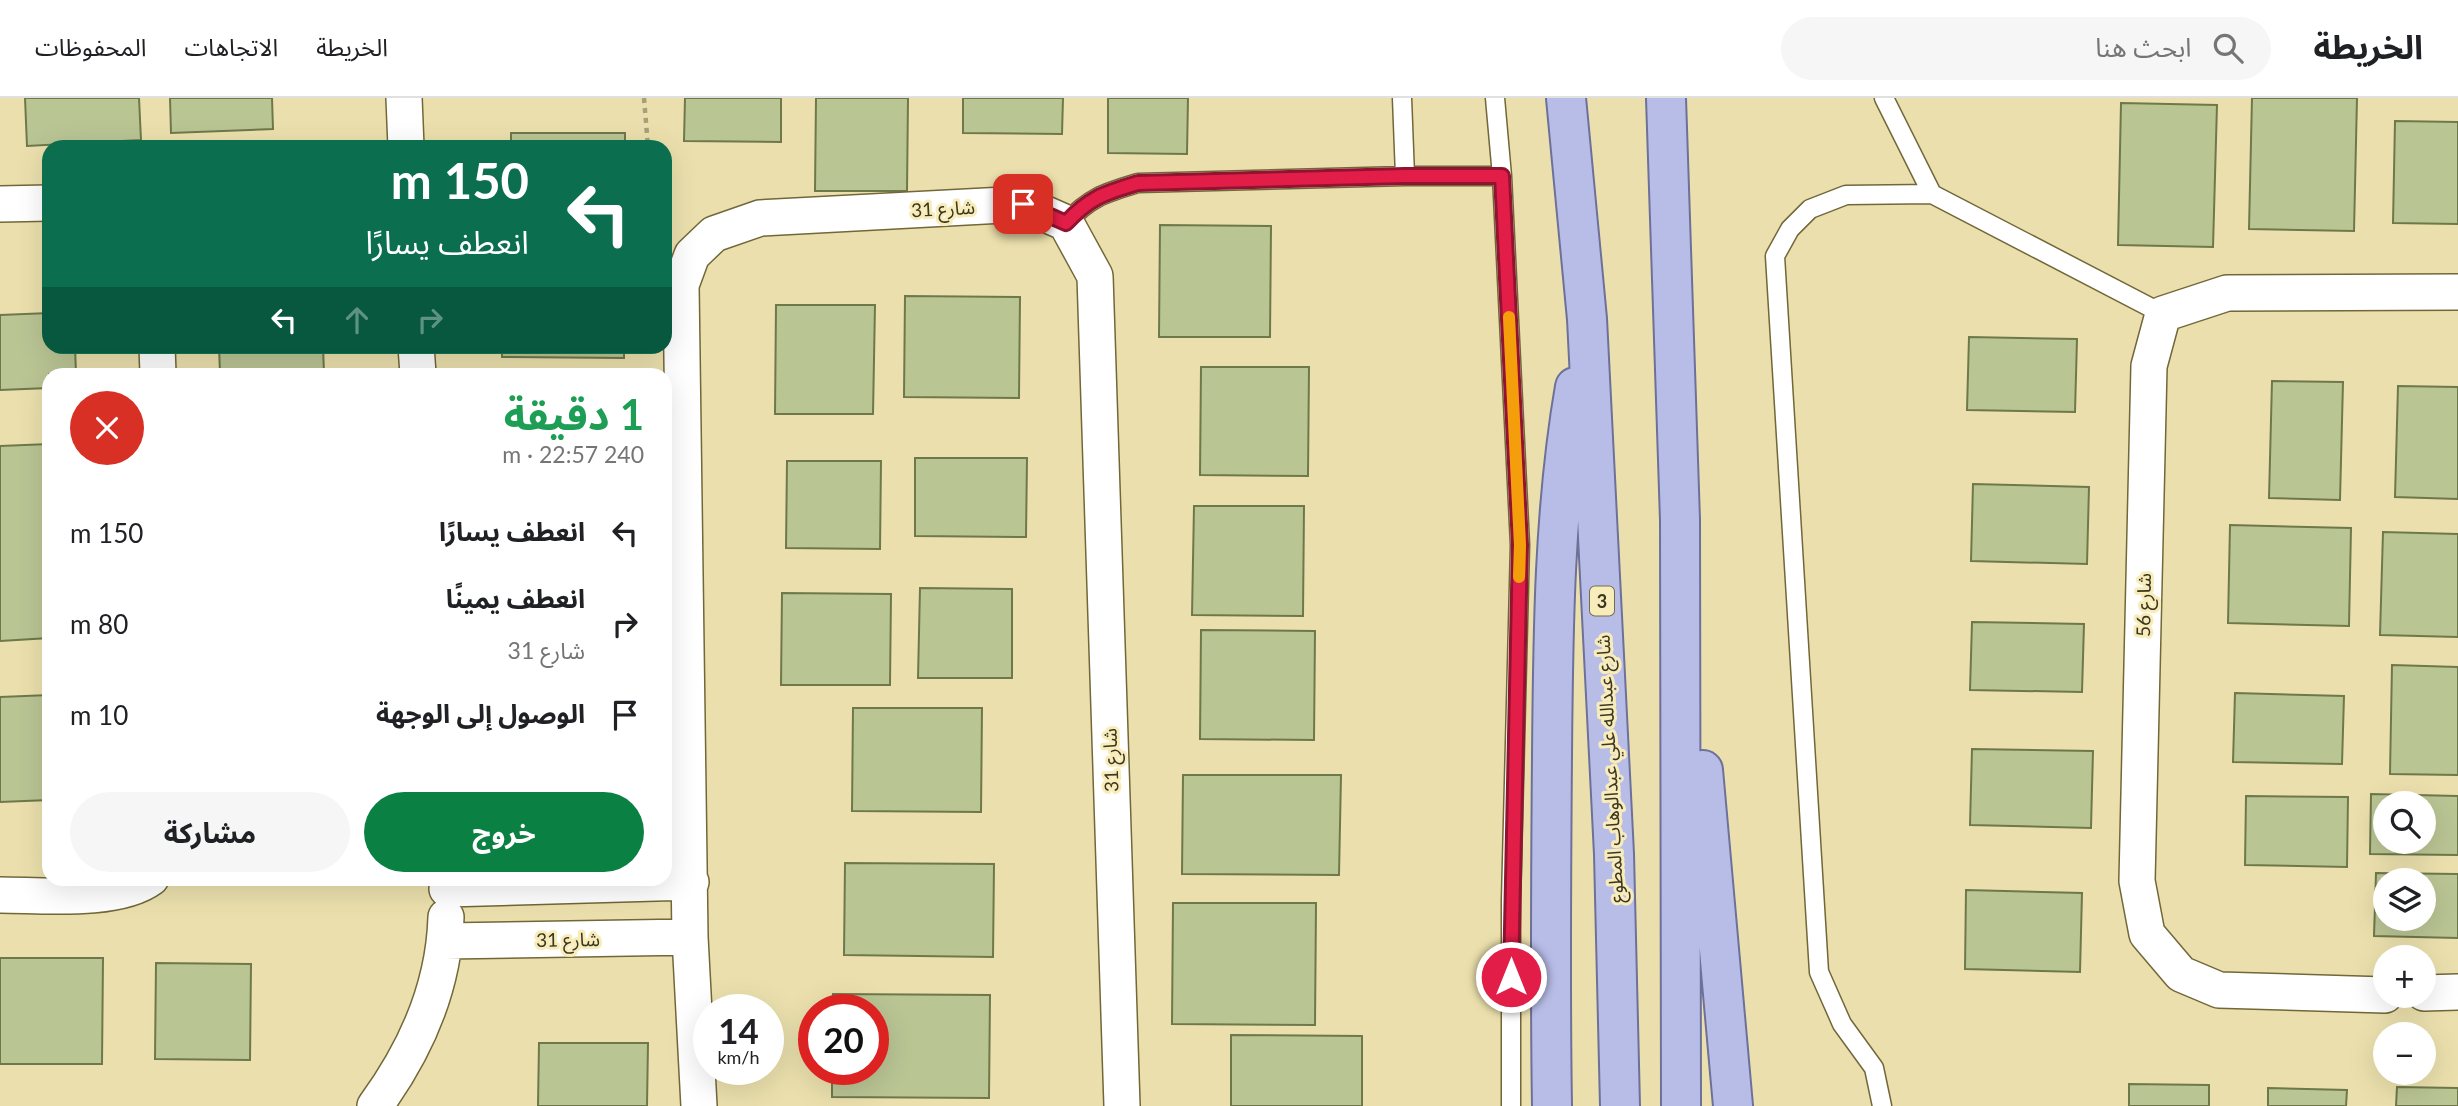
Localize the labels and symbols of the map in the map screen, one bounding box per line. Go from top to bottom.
pin [993,174,1053,234]
street label: شارع 31 [910,195,976,224]
street label: شارع 56 [2131,573,2158,637]
road number: 3 [1590,587,1614,616]
street label: شارع عبدالله علي عبدالوهاب المطوع [1590,634,1632,904]
street label: شارع 31 [1097,728,1126,792]
street label: شارع 31 [536,927,600,954]
position arrow [1474,940,1548,1014]
speed limit sign: 20 [798,994,889,1085]

